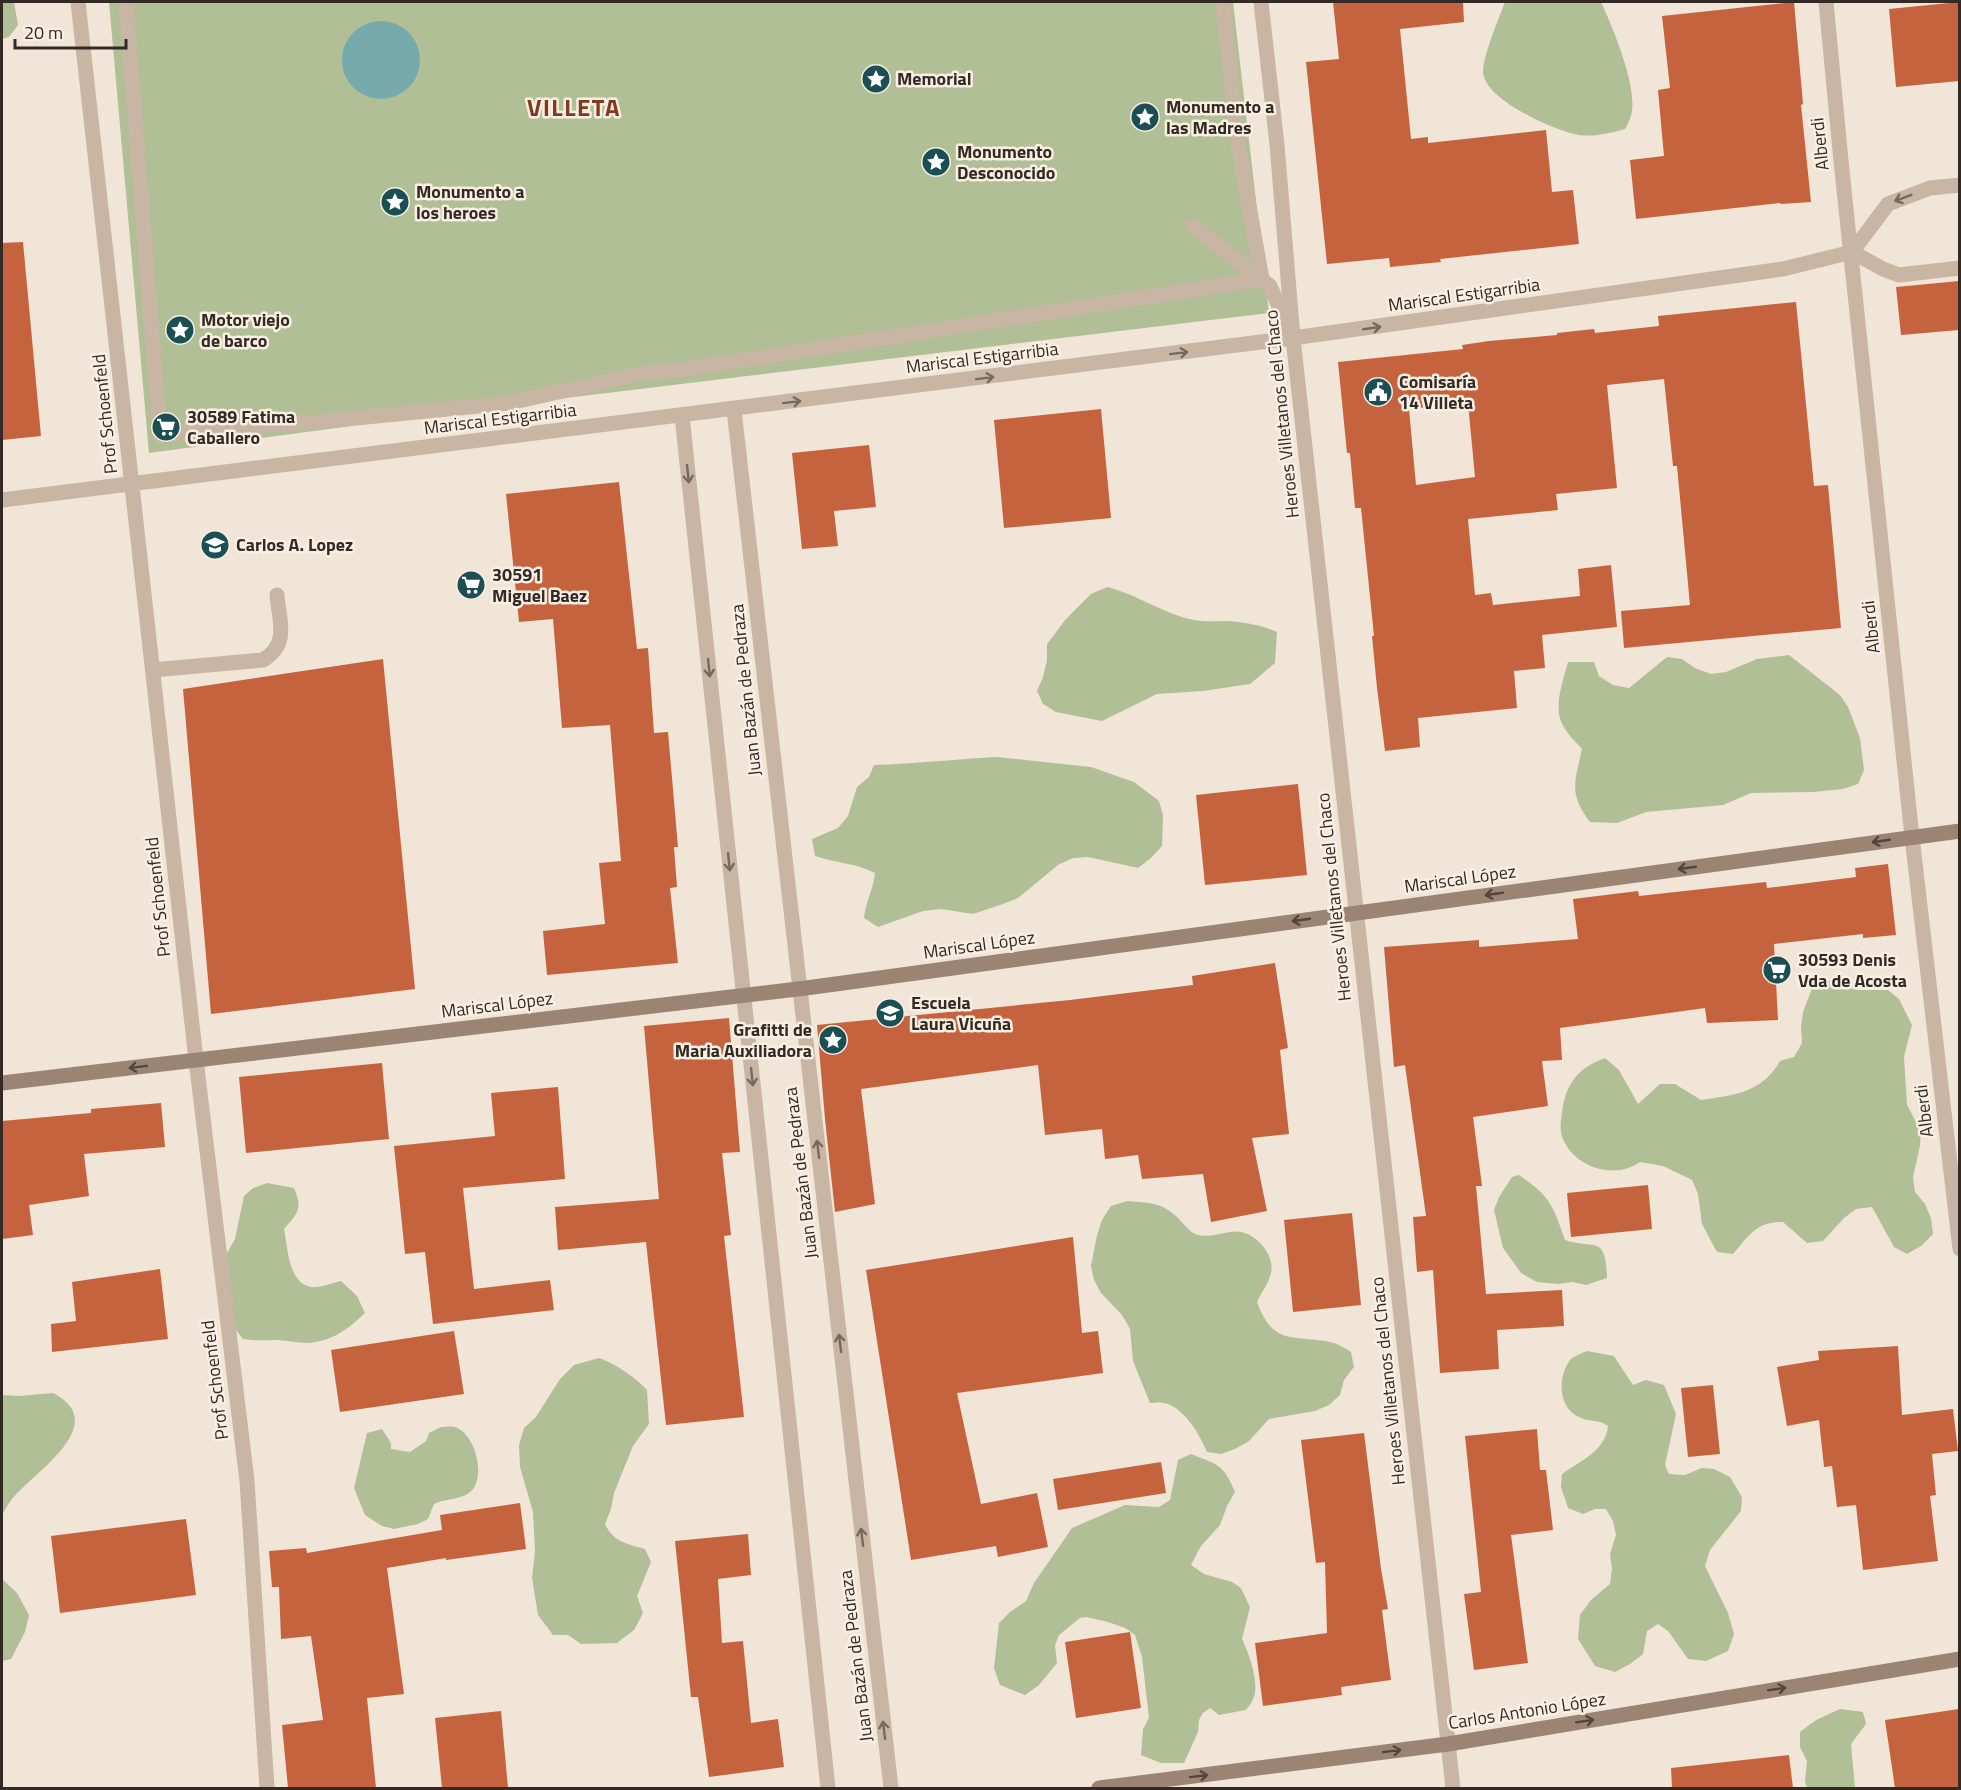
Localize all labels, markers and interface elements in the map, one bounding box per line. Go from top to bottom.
scale bar [15,12,126,50]
text: 20 m [24,19,63,46]
place icon: Memorial [860,63,892,95]
place label: Memorial [897,65,972,92]
district label: VILLETA [527,89,621,125]
place label: Monumento a las Madres [1166,93,1274,141]
place icon: Monumento a las Madres [1129,101,1161,133]
street label: Alberdi [1803,116,1836,172]
place label: Monumento Desconocido [957,138,1055,186]
place icon: Monumento Desconocido [920,146,952,178]
place label: Monumento a los heroes [416,178,524,226]
place icon: Monumento a los heroes [379,186,411,218]
one-way arrow [1894,194,1913,205]
street label: Mariscal Estigarribia [1386,270,1542,319]
place label: Motor viejo de barco [201,306,290,354]
street label: Heroes Villetanos del Chaco [1257,309,1306,519]
place icon: Motor viejo de barco [164,314,196,346]
one-way arrow [1362,322,1381,333]
street label: Mariscal Estigarribia [904,335,1060,380]
one-way arrow [1168,347,1188,358]
street label: Prof Schoenfeld [85,353,124,475]
place label: Comisaría 14 Villeta [1399,368,1476,416]
one-way arrow [975,372,995,383]
public building icon: Comisaría 14 Villeta [1362,376,1394,408]
street label: Mariscal Estigarribia [422,396,578,441]
one-way arrow [781,397,801,408]
place label: 30589 Fatima Caballero [187,403,295,451]
supermarket icon: 30589 Fatima Caballero [150,411,182,443]
one-way arrow [683,463,694,483]
school or university icon: Carlos A. Lopez [199,529,231,561]
place label: Carlos A. Lopez [236,531,353,558]
place label: 30591 Miguel Baez [492,561,587,609]
supermarket icon: 30591 Miguel Baez [455,569,487,601]
street label: Alberdi [1854,599,1887,655]
street label: Juan Bazán de Pedraza [723,603,768,777]
one-way arrow [704,657,715,677]
street label: Heroes Villetanos del Chaco [1309,792,1358,1002]
street label: Prof Schoenfeld [138,836,177,958]
one-way arrow [1871,836,1891,847]
one-way arrow [724,851,735,871]
street label: Mariscal López [1402,857,1517,900]
one-way arrow [1678,862,1698,873]
one-way arrow [1485,889,1505,900]
one-way arrow [1292,915,1311,926]
street label: Mariscal López [921,923,1036,966]
place label: 30593 Denis Vda de Acosta [1798,946,1907,994]
supermarket icon: 30593 Denis Vda de Acosta [1761,954,1793,986]
street label: Mariscal López [439,984,554,1025]
place label: Escuela Laura Vicuña [911,989,1011,1037]
school or university icon: Escuela Laura Vicuña [874,997,906,1029]
place label: Grafitti de Maria Auxiliadora [675,1016,812,1064]
place icon: Grafitti de Maria Auxiliadora [817,1024,849,1056]
one-way arrow [128,1062,148,1073]
one-way arrow [747,1066,758,1086]
street label: Alberdi [1907,1083,1940,1139]
street label: Juan Bazán de Pedraza [777,1086,824,1260]
one-way arrow [812,1140,823,1160]
street label: Heroes Villetanos del Chaco [1363,1276,1412,1486]
street label: Prof Schoenfeld [194,1319,235,1441]
one-way arrow [834,1333,845,1353]
one-way arrow [856,1527,867,1547]
street label: Juan Bazán de Pedraza [832,1569,879,1743]
one-way arrow [1767,1683,1787,1694]
street label: Carlos Antonio López [1446,1685,1608,1736]
one-way arrow [1575,1715,1594,1726]
one-way arrow [878,1721,889,1741]
one-way arrow [1382,1745,1402,1756]
one-way arrow [1189,1770,1208,1781]

